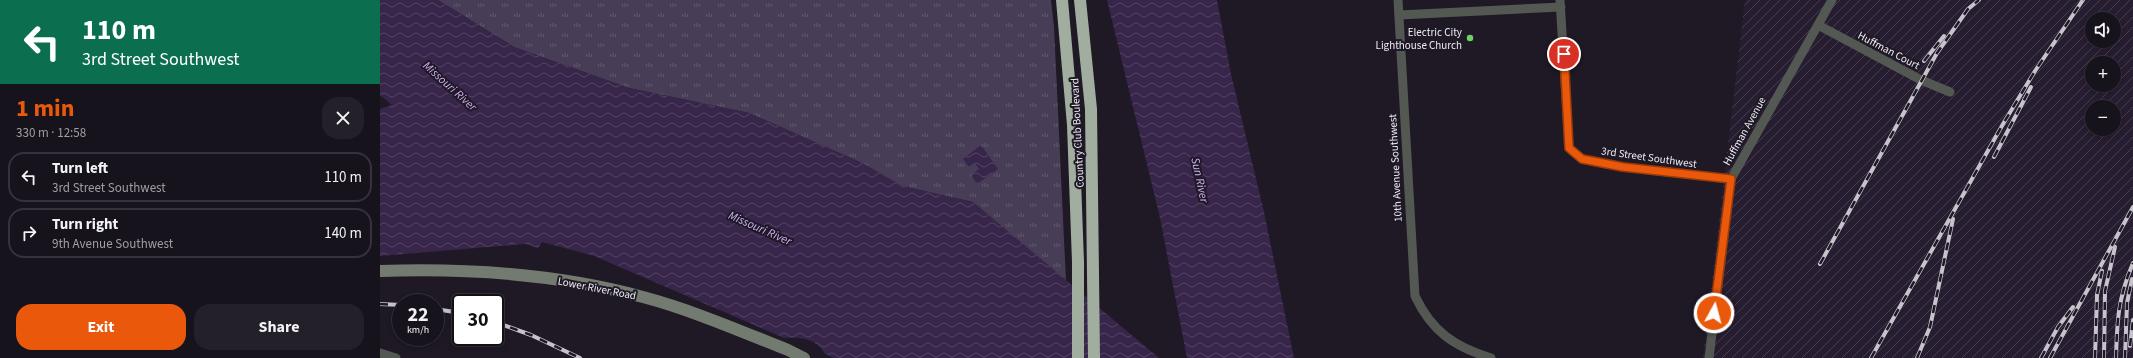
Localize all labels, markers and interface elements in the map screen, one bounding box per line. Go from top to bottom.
text: 110 m [82,10,156,50]
map controls [2085,12,2121,136]
button: sound [2085,12,2121,48]
icon: left [16,16,68,68]
place label: Electric City Lighthouse Church [1376,25,1462,53]
street label: Huffman Court [1855,28,1923,73]
marker: Electric City Lighthouse Church [1465,33,1475,43]
pin [1547,37,1581,71]
icon: arrive [1553,43,1575,65]
text: 3rd Street Southwest [82,47,239,72]
button: + [2085,56,2121,92]
water label: Missouri River [419,57,481,116]
street label: Country Club Boulevard [1067,78,1088,188]
text: 1 min [16,91,74,126]
street label: Huffman Avenue [1719,94,1770,168]
button: close [322,97,364,139]
button: − [2085,100,2121,136]
street label: 10th Avenue Southwest [1385,113,1406,222]
text: 330 m · 12:58 [16,124,86,142]
street label: 3rd Street Southwest [1600,143,1698,172]
water label: Sun River [1186,156,1213,205]
text: Turn left [52,158,108,179]
icon: left [18,166,40,188]
text: 110 m [324,167,362,188]
text: 3rd Street Southwest [52,179,166,197]
water label: Missouri River [726,207,795,250]
text: Turn right [52,214,118,235]
icon: right [18,222,40,244]
text: 140 m [324,223,362,244]
text: 9th Avenue Southwest [52,235,173,253]
street label: Lower River Road [556,274,637,303]
position arrow [1693,292,1735,334]
speed limit sign: 30 [452,294,504,346]
text: 22 [407,301,429,329]
button: Exit [16,304,186,350]
button: Share [194,304,364,350]
text: km/h [407,323,429,337]

